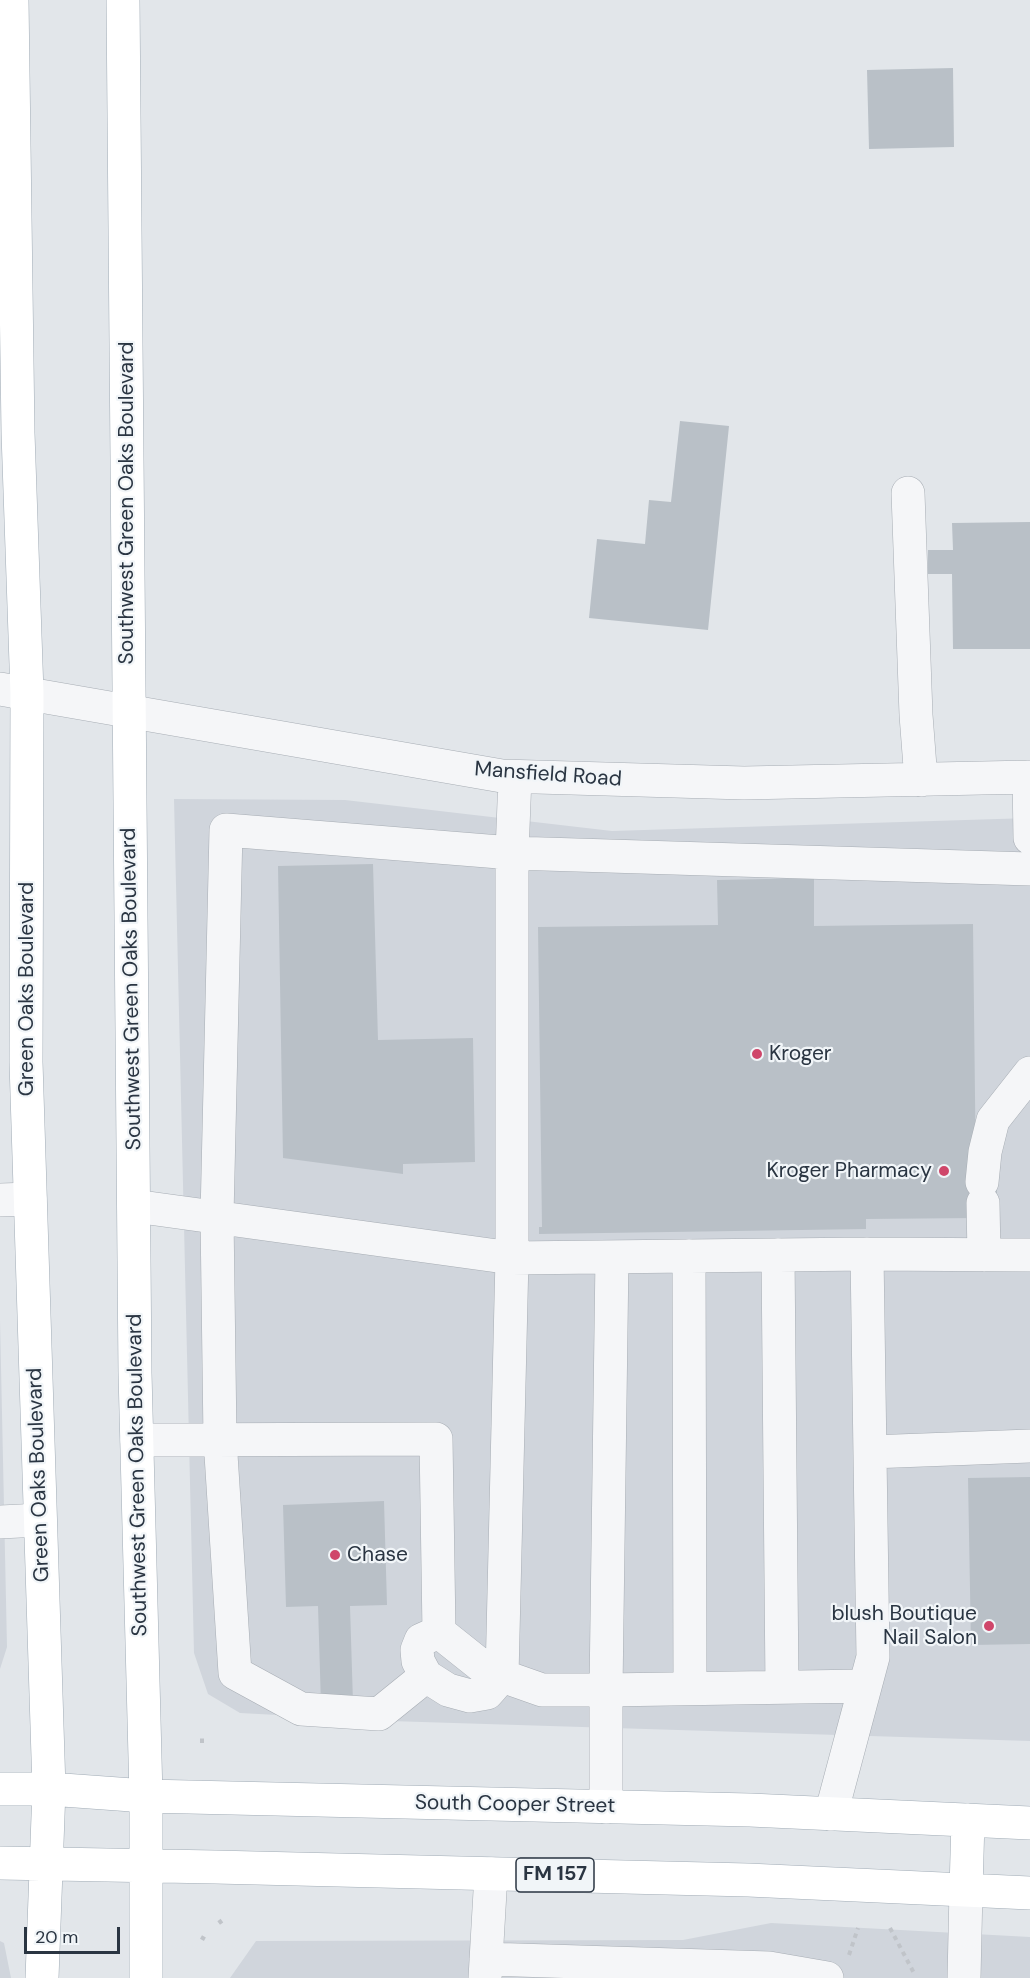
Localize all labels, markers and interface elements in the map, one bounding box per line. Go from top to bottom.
street label: Southwest Green Oaks Boulevard [114,342,140,664]
street label: Mansfield Road [473,757,623,793]
street label: Southwest Green Oaks Boulevard [117,827,147,1151]
street label: Green Oaks Boulevard [14,882,40,1096]
place label: Kroger [769,1041,832,1067]
marker: Kroger [750,1047,764,1061]
place label: Kroger Pharmacy [766,1158,932,1184]
marker: Kroger Pharmacy [937,1164,951,1178]
street label: Southwest Green Oaks Boulevard [123,1313,153,1637]
street label: Green Oaks Boulevard [23,1367,55,1583]
place label: Chase [347,1542,408,1568]
marker: Chase [328,1548,342,1562]
place label: blush Boutique Nail Salon [831,1601,977,1651]
marker: blush Boutique Nail Salon [982,1619,996,1633]
street label: South Cooper Street [415,1791,615,1819]
road number: FM 157 [516,1858,594,1892]
scale bar [27,1915,123,1953]
text: 20 m [35,1925,78,1949]

